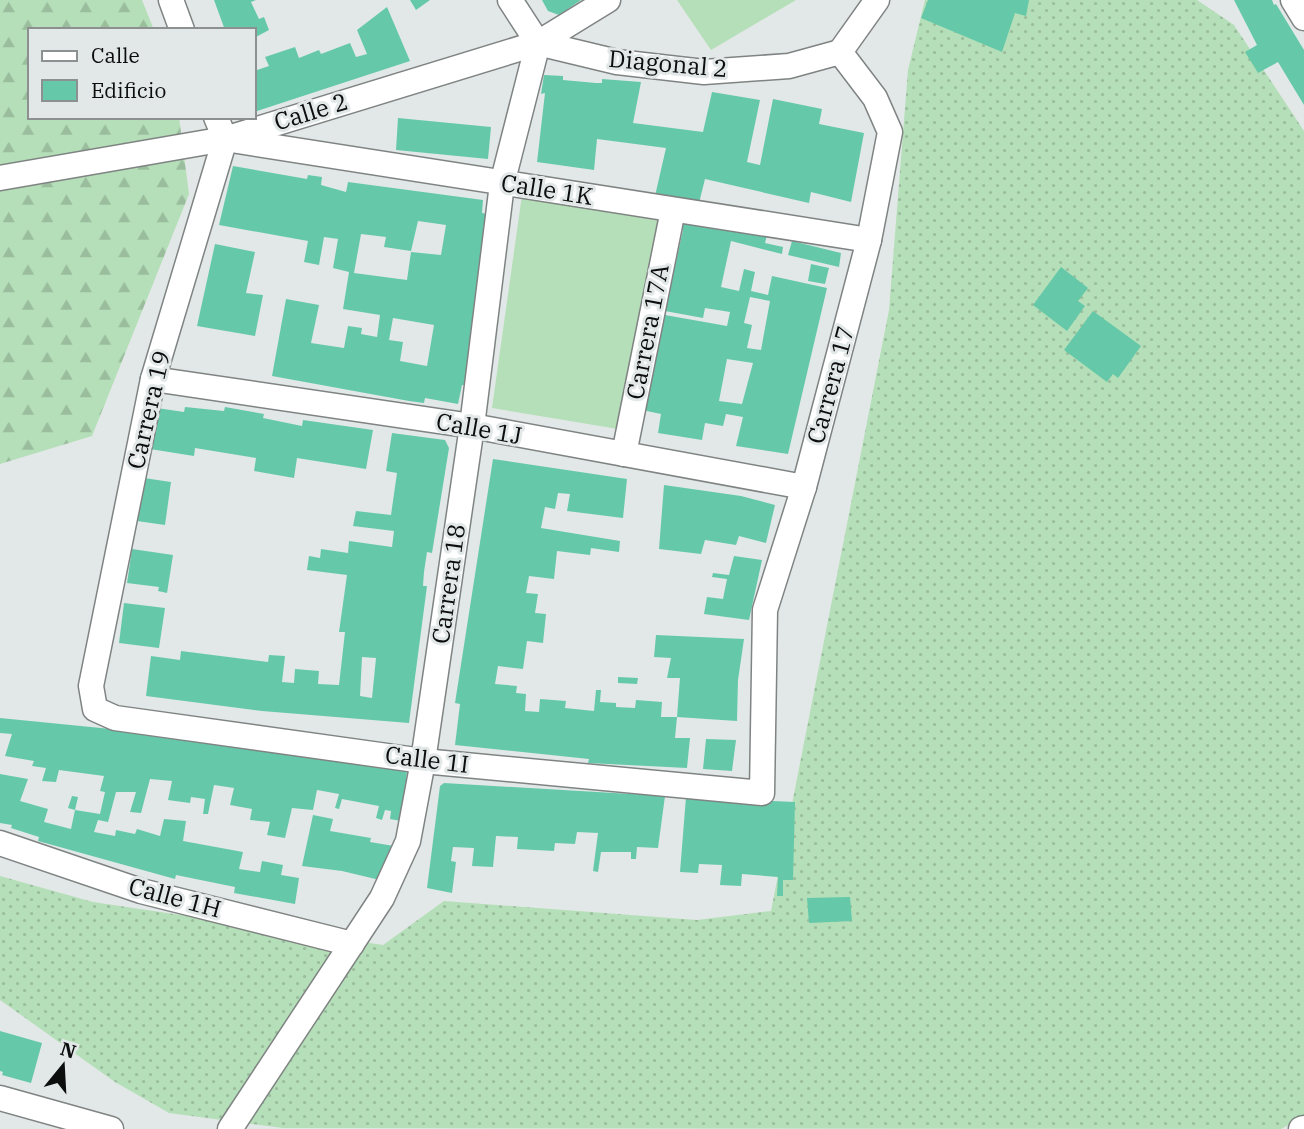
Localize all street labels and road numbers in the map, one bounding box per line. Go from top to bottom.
street label: Diagonal 2 [607,42,729,84]
street label: Calle 2 [270,85,352,137]
street label: Calle 1K [499,166,595,212]
street label: Carrera 17A [618,261,676,402]
street label: Carrera 17 [799,322,861,447]
street label: Carrera 19 [119,347,177,472]
street label: Calle 1J [434,405,525,451]
street label: Carrera 18 [424,522,472,646]
street label: Calle 1I [383,738,471,780]
street label: Calle 1H [125,869,225,925]

